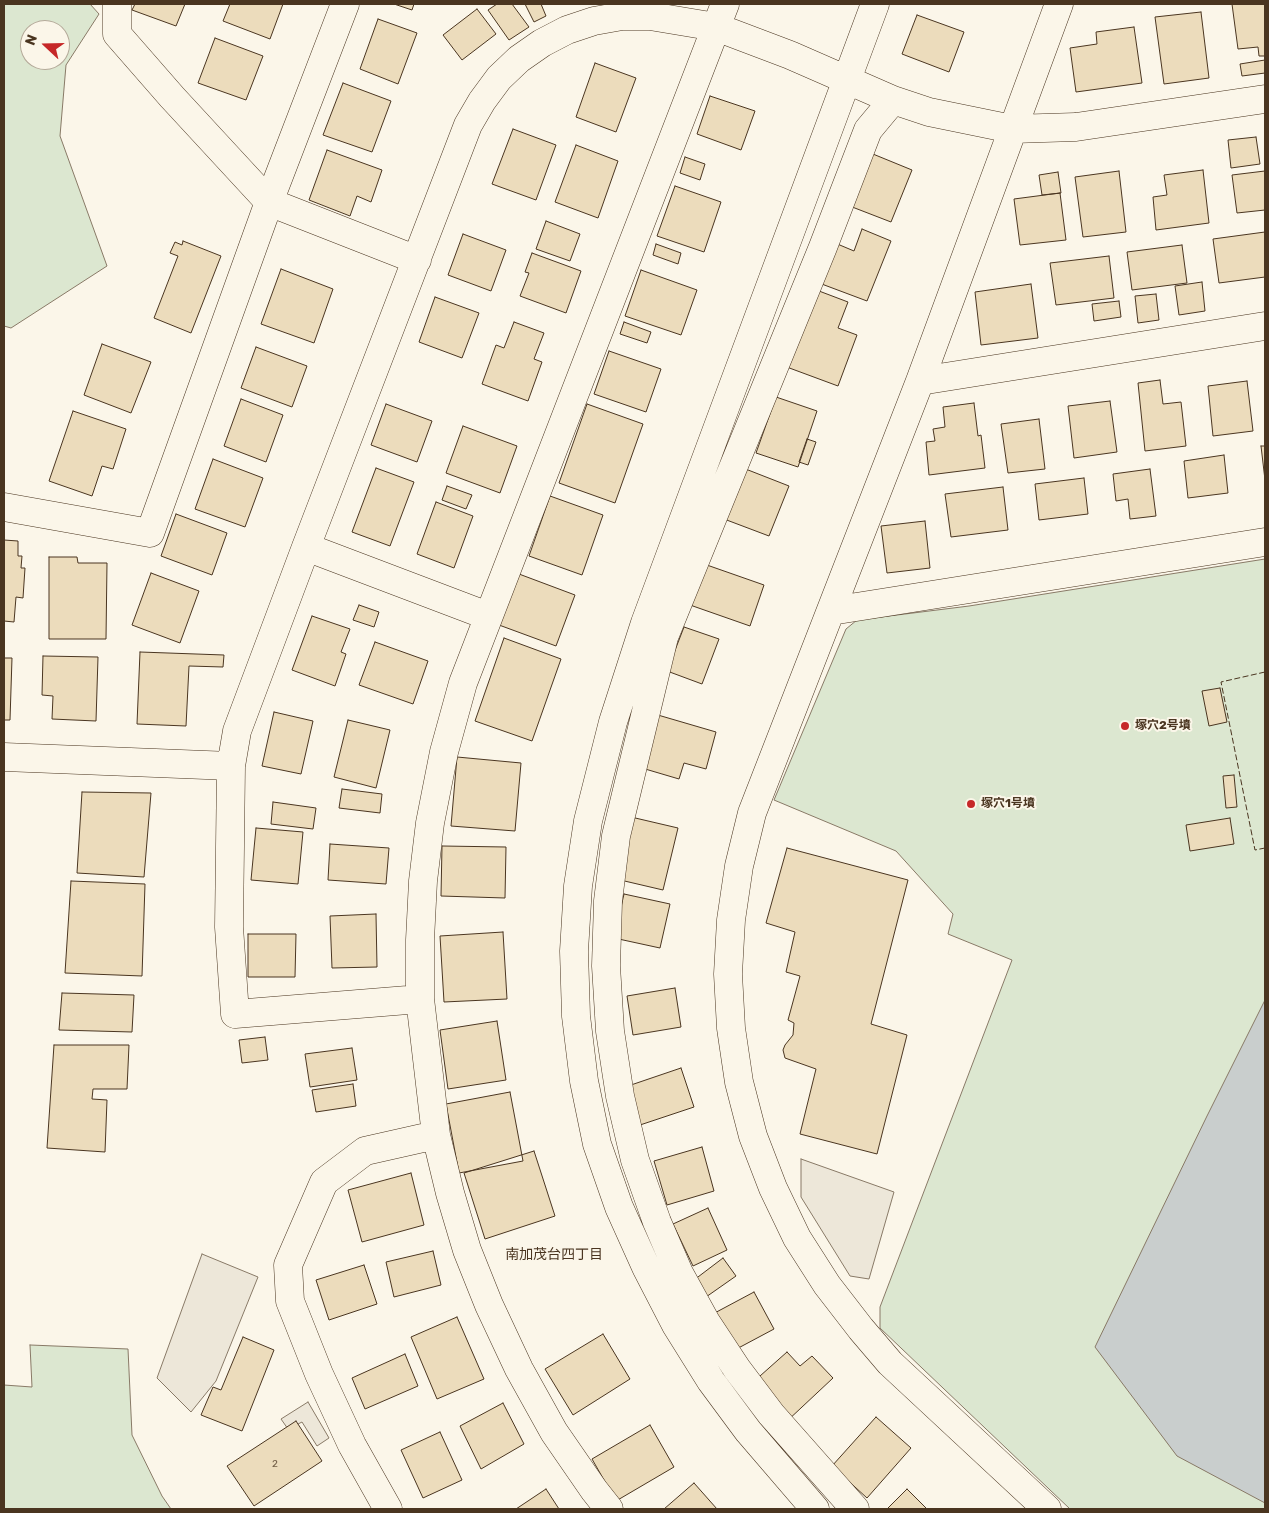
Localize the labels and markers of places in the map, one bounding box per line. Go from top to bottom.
place label: 塚穴2号墳 [1135,719,1191,733]
marker: 塚穴2号墳 [1119,720,1131,732]
place label: 塚穴1号墳 [981,797,1035,811]
marker: 塚穴1号墳 [965,798,977,810]

